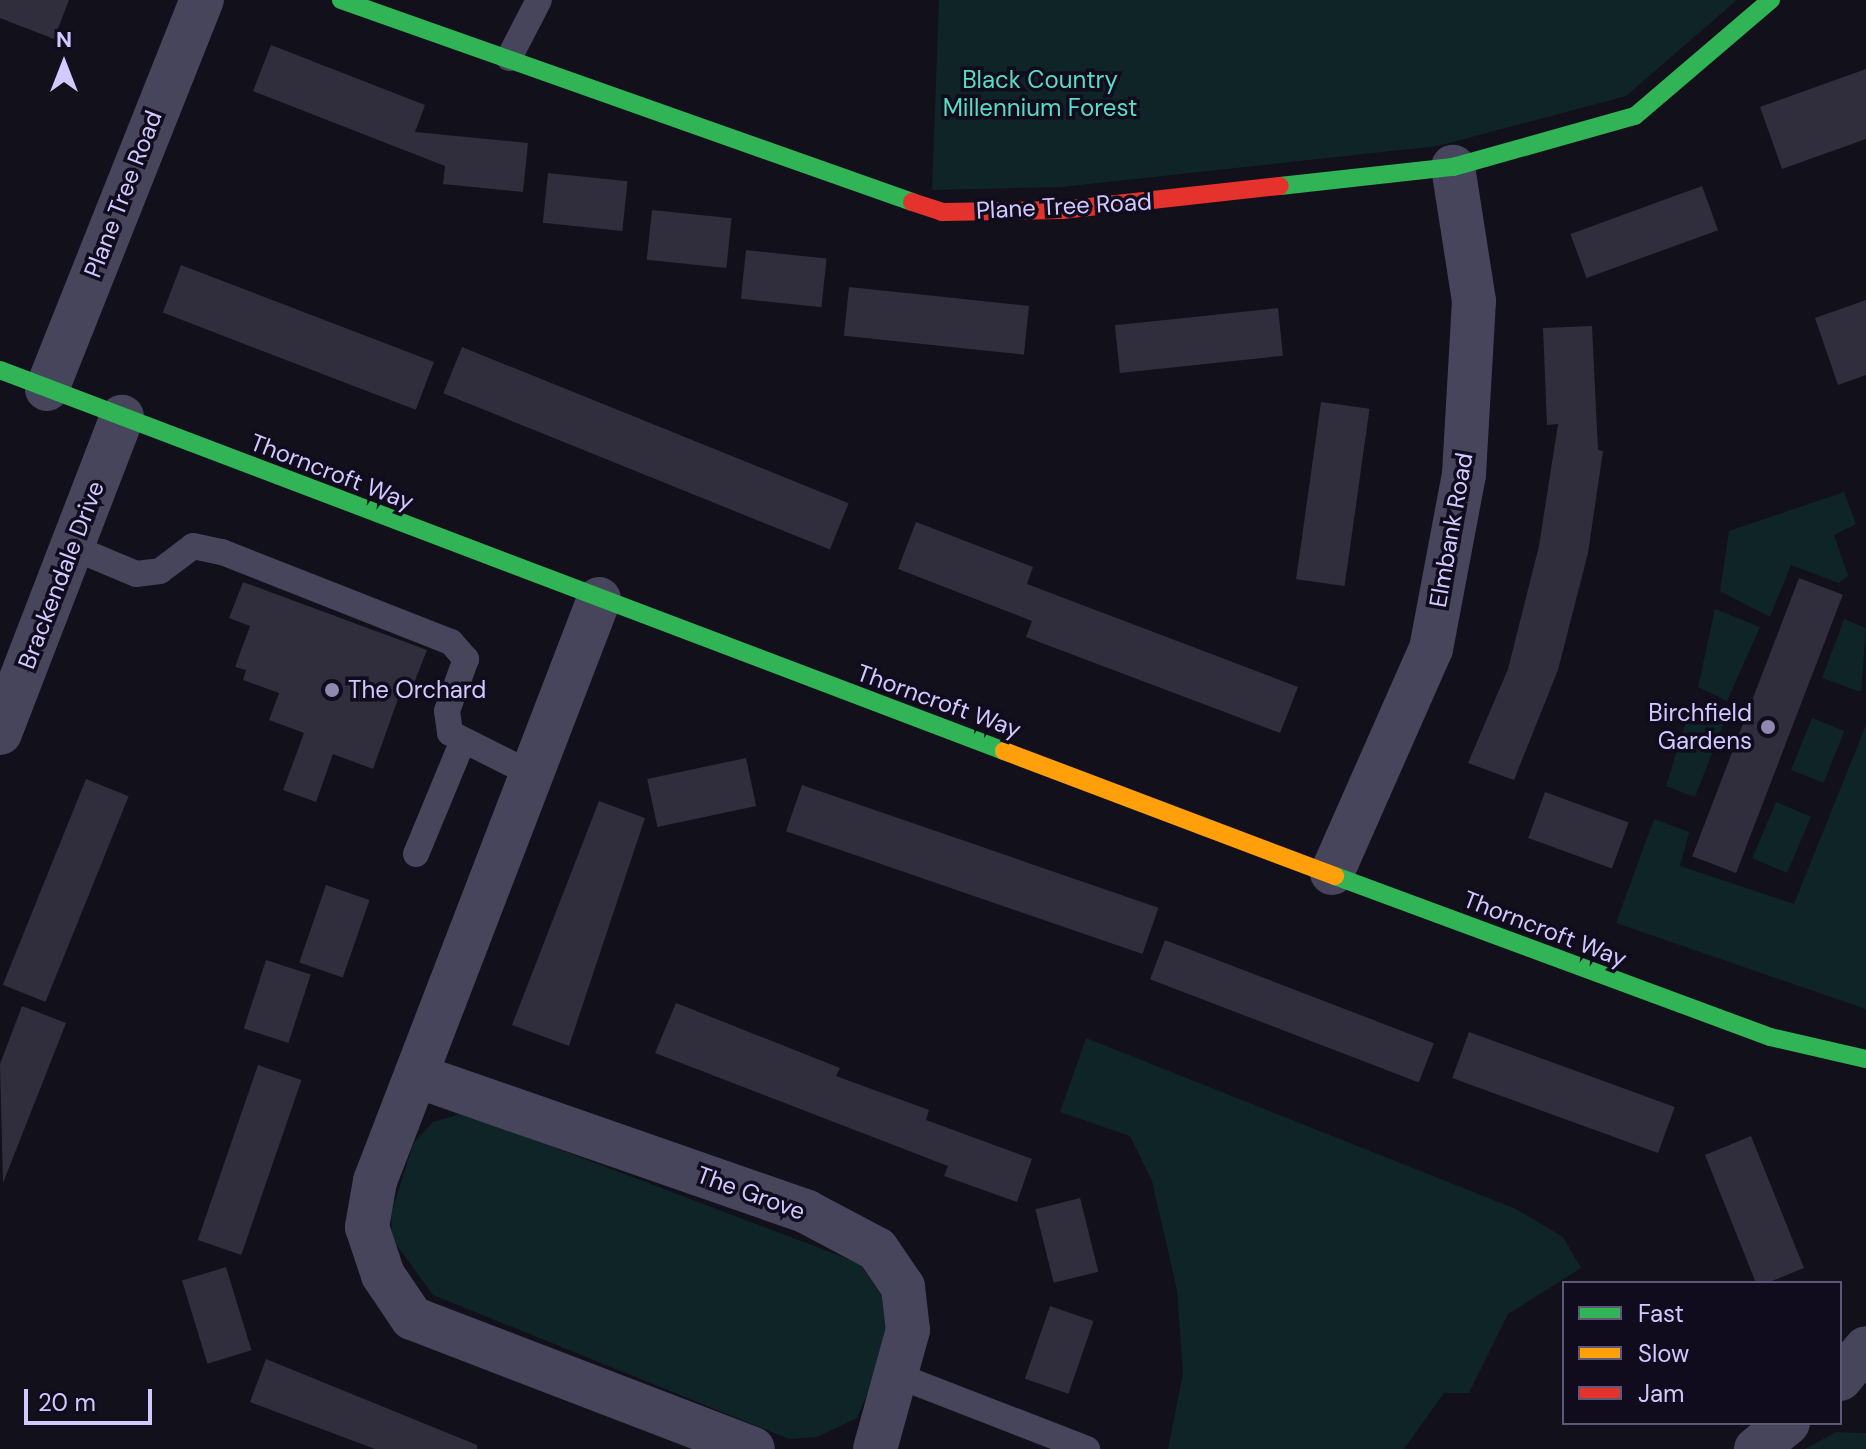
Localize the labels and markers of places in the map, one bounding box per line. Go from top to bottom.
place label: The Orchard [348,676,486,704]
marker: The Orchard [323,681,341,699]
place label: Birchfield Gardens [1648,699,1752,755]
marker: Birchfield Gardens [1759,718,1777,736]

